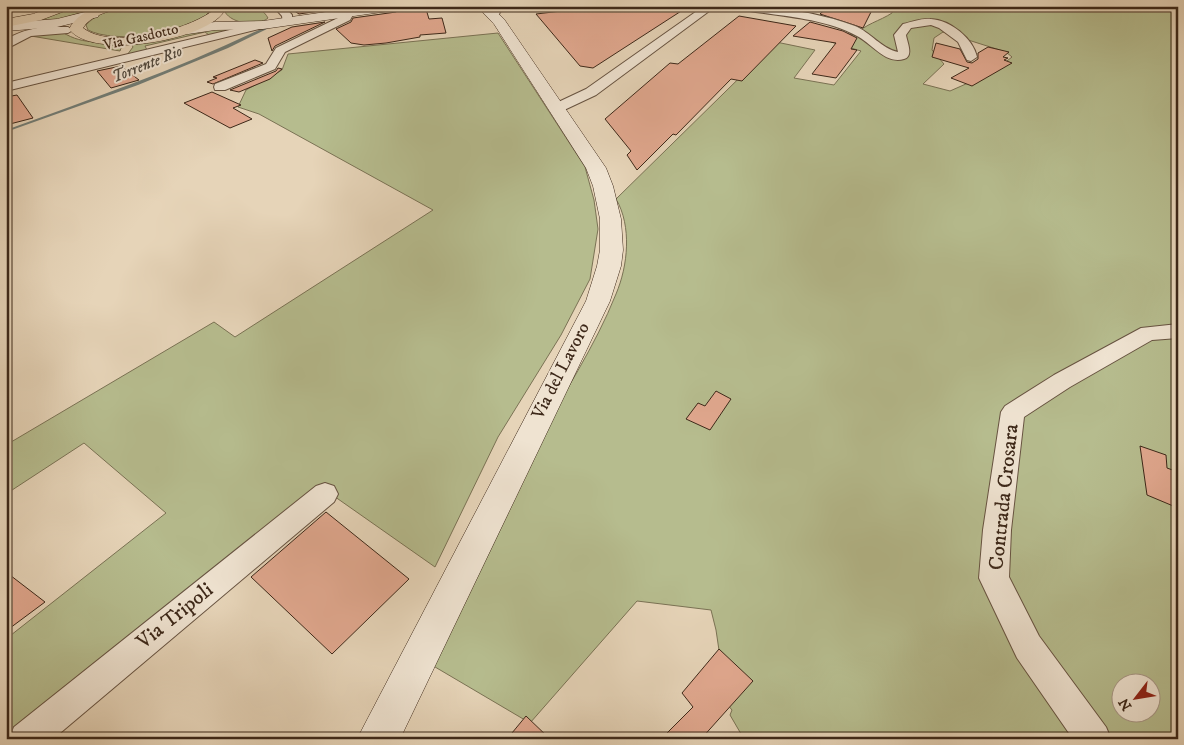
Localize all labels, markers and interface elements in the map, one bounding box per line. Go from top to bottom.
street label: Via Gasdotto [101,19,180,55]
water label: Torrente Rio [109,41,185,87]
street label: Via del Lavoro [527,319,595,424]
street label: Contrada Crosara [983,422,1025,571]
street label: Via Tripoli [131,577,219,655]
north arrow [1112,672,1162,722]
text: N [1115,694,1136,714]

